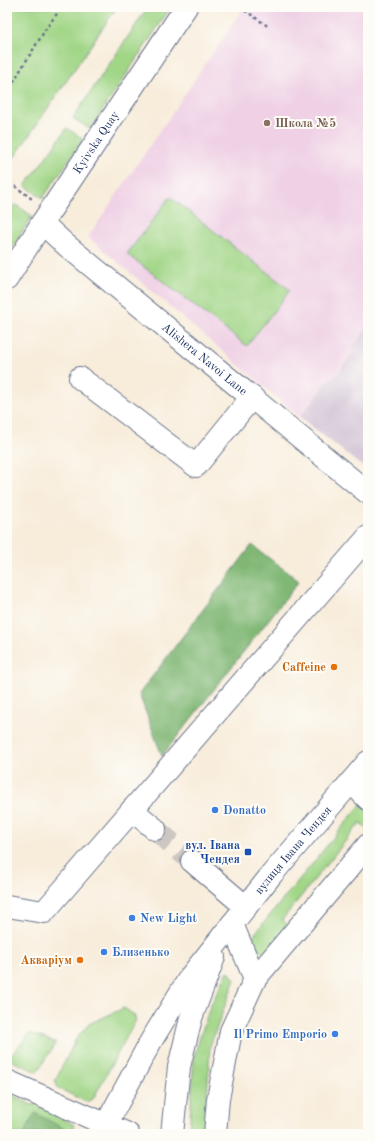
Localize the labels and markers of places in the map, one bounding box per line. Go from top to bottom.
place label: Школа №5 [275,117,336,130]
marker: Школа №5 [262,118,272,128]
place label: Caffeine [282,662,326,674]
marker: Caffeine [329,662,339,672]
marker: Donatto [210,805,220,815]
place label: Donatto [223,805,266,817]
place label: вул. Івана Чендея [185,840,240,866]
marker: вул. Івана Чендея [243,847,253,857]
marker: New Light [127,913,137,923]
place label: New Light [140,913,197,925]
marker: Близенько [99,947,109,957]
place label: Близенько [112,947,169,959]
place label: Акваріум [20,955,72,967]
marker: Акваріум [75,955,85,965]
place label: Il Primo Emporio [233,1029,327,1041]
marker: Il Primo Emporio [330,1029,340,1039]

